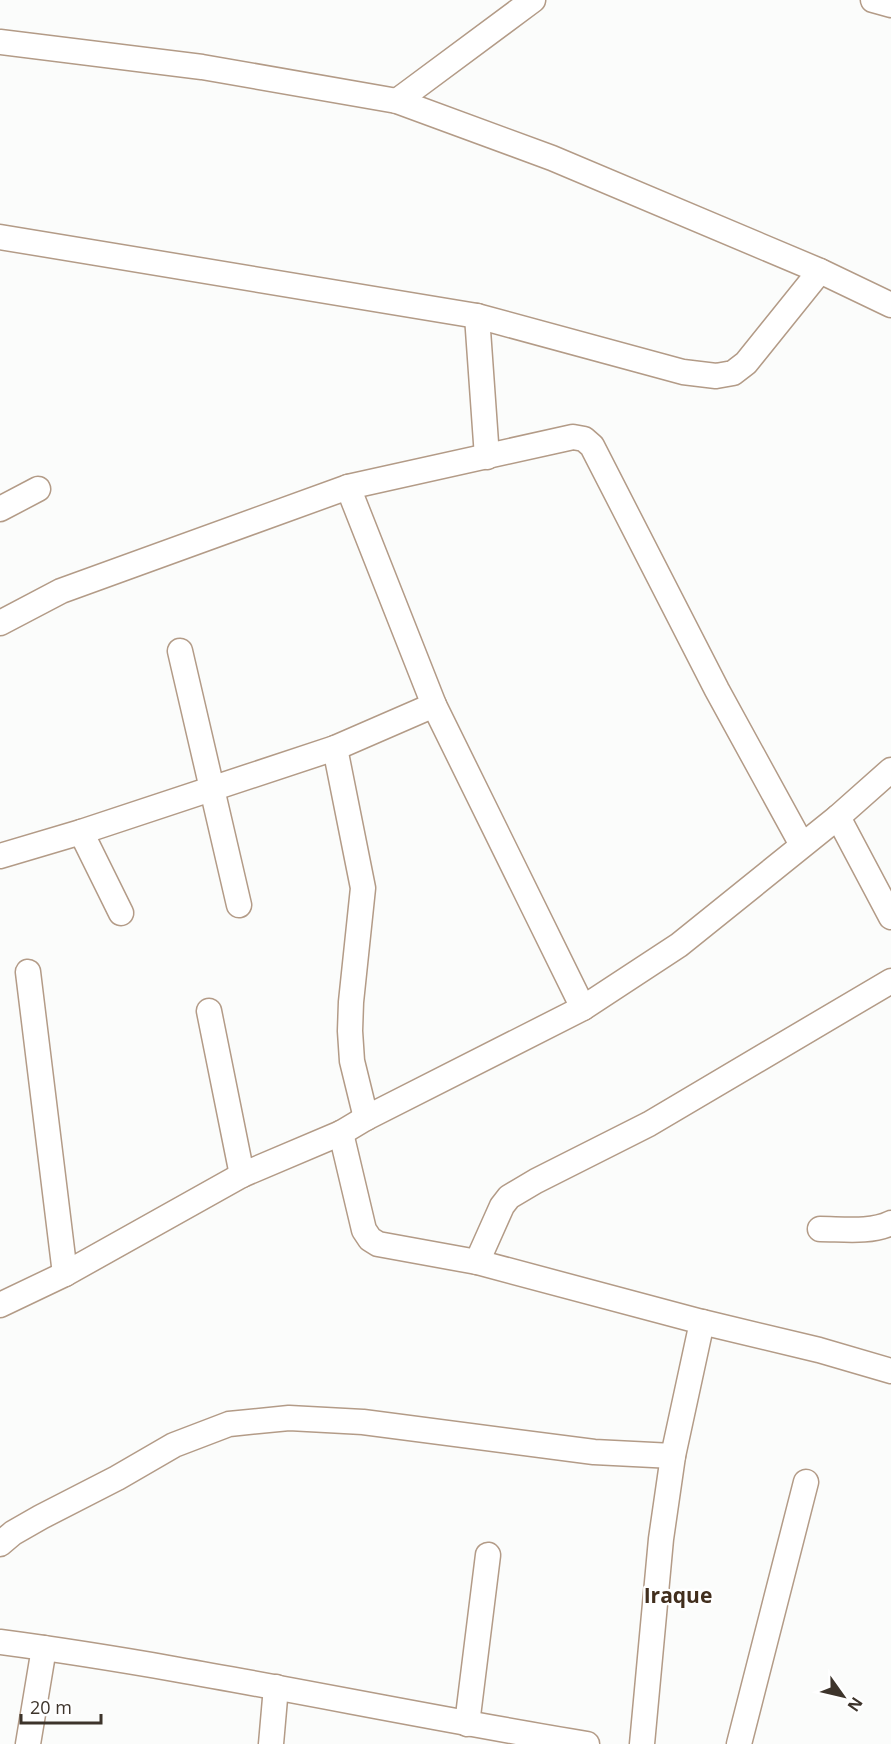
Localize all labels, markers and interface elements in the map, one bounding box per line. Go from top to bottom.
district label: Iraque [644,1581,712,1609]
north arrow [813,1666,873,1726]
scale bar [21,1687,100,1725]
text: N [843,1693,868,1716]
text: 20 m [30,1695,72,1719]

